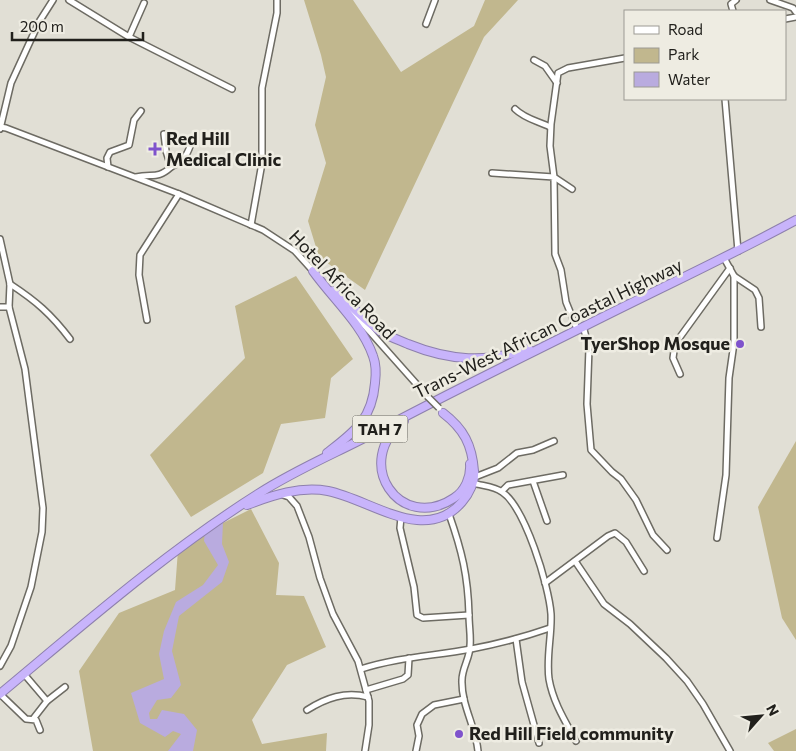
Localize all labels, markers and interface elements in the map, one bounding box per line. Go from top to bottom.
scale bar [12,10,144,42]
legend [624,10,786,100]
text: 200 m [20,17,64,35]
text: Road [668,20,703,38]
text: Park [668,45,699,63]
text: Water [668,70,710,88]
place label: Red Hill Medical Clinic [166,127,281,170]
marker: Red Hill Medical Clinic [148,142,162,156]
street label: Hotel Africa Road [285,225,401,344]
street label: Trans-West African Coastal Highway [410,253,686,403]
place label: TyerShop Mosque [580,332,730,354]
marker: TyerShop Mosque [734,338,746,350]
road number: TAH 7 [352,416,408,442]
north arrow [736,691,786,741]
text: N [763,701,783,718]
place label: Red Hill Field community [469,722,674,744]
marker: Red Hill Field community [453,728,465,740]

